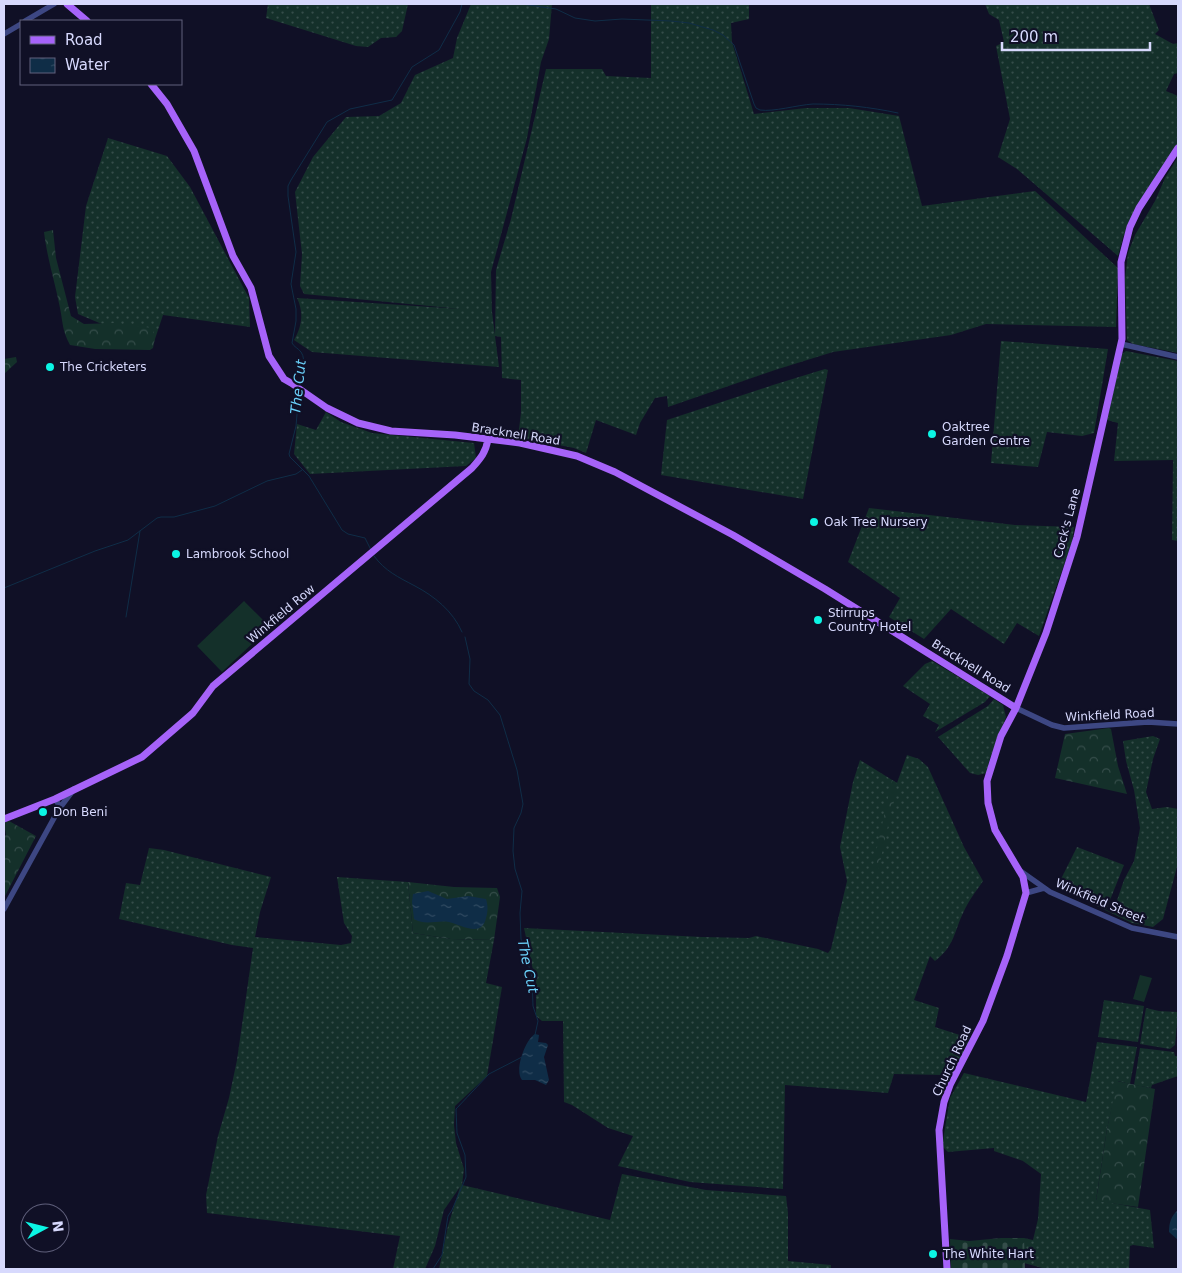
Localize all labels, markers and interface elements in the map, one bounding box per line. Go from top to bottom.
legend [20,20,182,85]
scale bar [1002,20,1150,52]
text: 200 m [1010,28,1058,46]
text: Road [65,31,103,49]
text: Water [65,56,110,74]
water label: The Cut [287,358,309,415]
place label: The Cricketers [59,360,147,374]
marker: The Cricketers [44,361,56,373]
street label: Bracknell Road [471,420,561,448]
place label: Oaktree Garden Centre [942,420,1030,448]
marker: Oaktree Garden Centre [926,428,938,440]
street label: Cock's Lane [1051,487,1083,559]
place label: Oak Tree Nursery [824,515,928,529]
marker: Oak Tree Nursery [808,516,820,528]
place label: Lambrook School [186,547,289,561]
marker: Lambrook School [170,548,182,560]
street label: Winkfield Row [244,581,318,646]
place label: Stirrups Country Hotel [828,606,911,634]
marker: Stirrups Country Hotel [812,614,824,626]
street label: Bracknell Road [929,636,1013,696]
street label: Winkfield Road [1065,706,1155,724]
place label: Don Beni [53,805,108,819]
marker: Don Beni [37,806,49,818]
street label: Winkfield Street [1053,876,1147,926]
water label: The Cut [514,938,542,995]
street label: Church Road [930,1023,974,1099]
north arrow [20,1203,70,1253]
text: N [49,1220,67,1233]
place label: The White Hart [942,1247,1034,1261]
marker: The White Hart [927,1248,939,1260]

